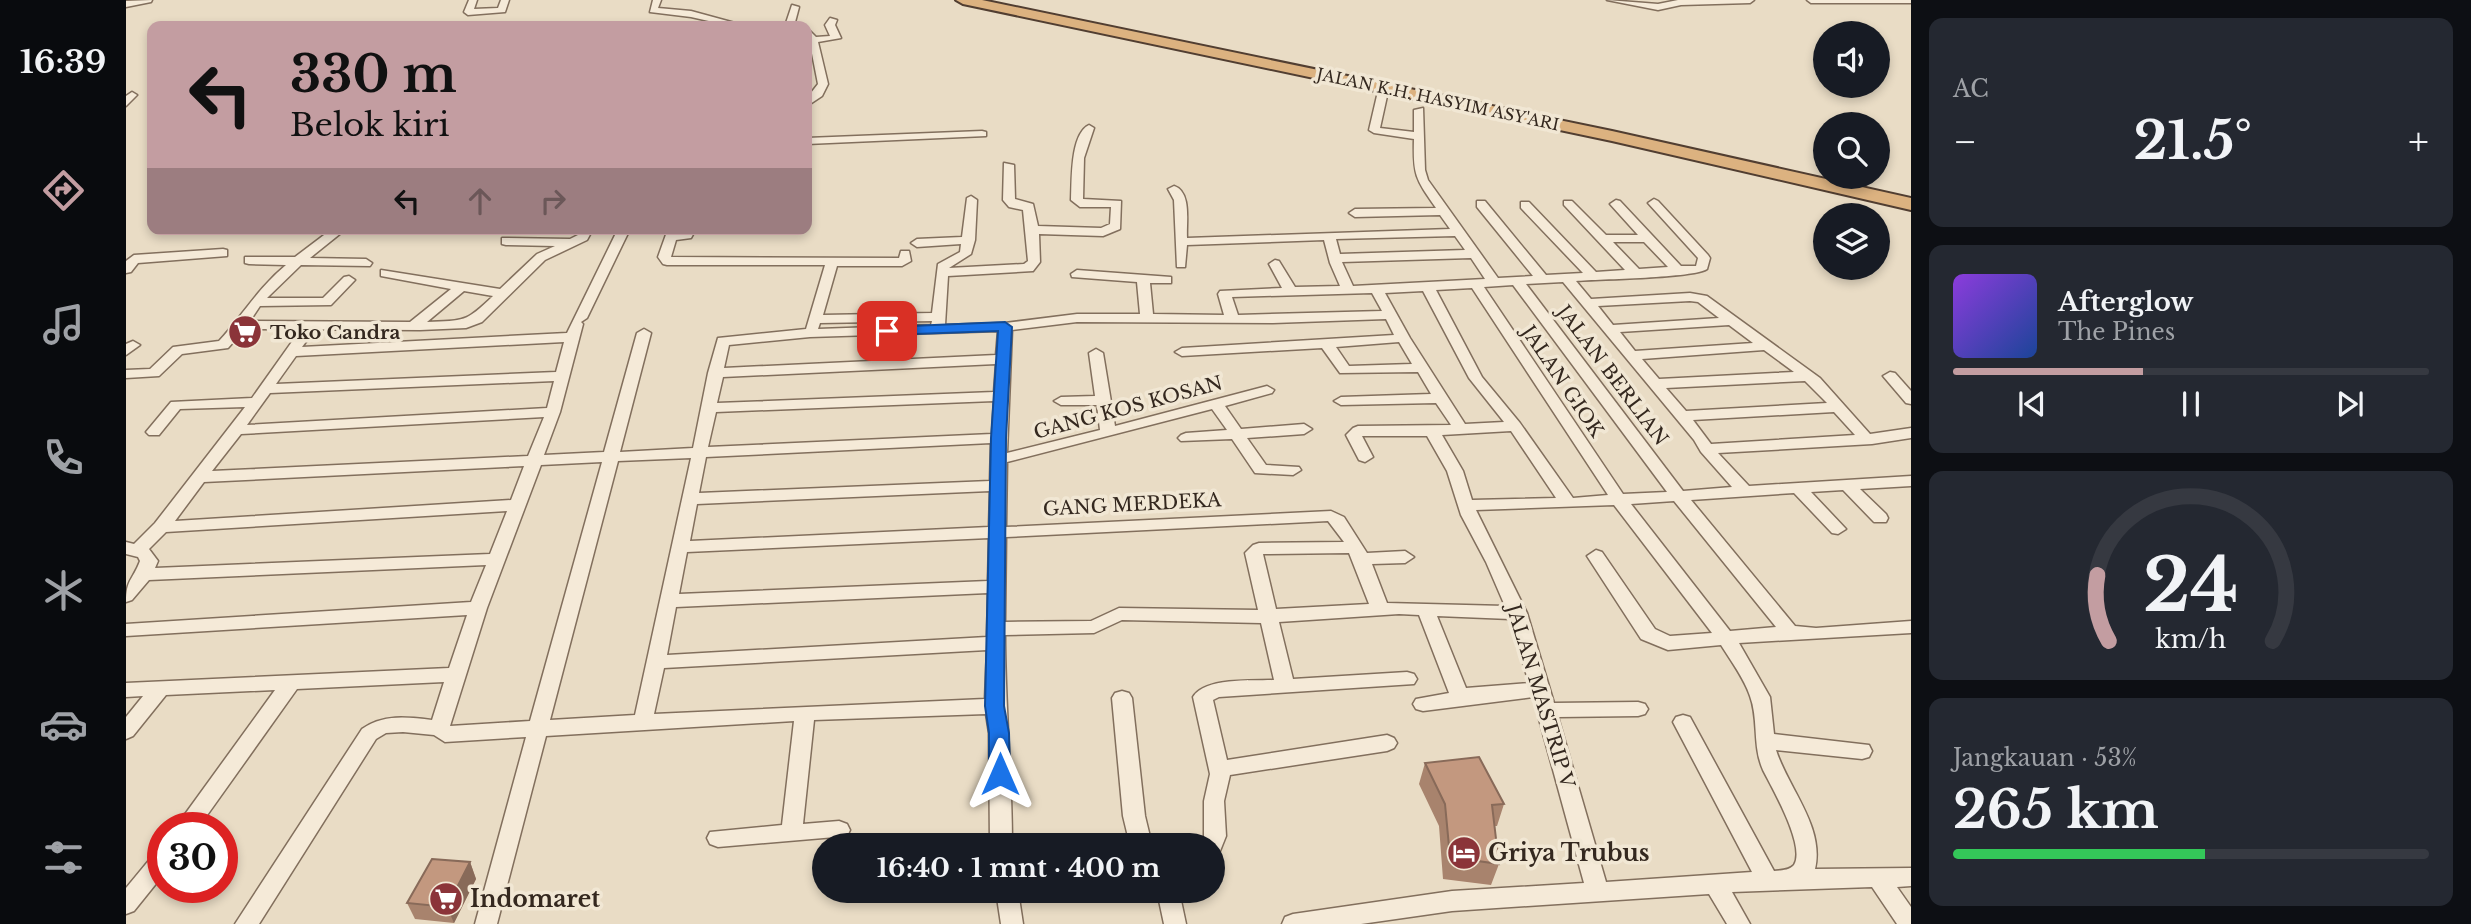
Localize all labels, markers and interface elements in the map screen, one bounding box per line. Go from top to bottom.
map controls [1813,21,1890,280]
button: sound [1813,21,1890,98]
text: 16:39 [20,42,106,82]
text: 330 m [290,44,457,105]
icon: left [175,49,266,140]
street label: JALAN K.H. HASYIM ASY'ARI [1313,63,1561,134]
text: AC [1953,75,1989,103]
text: Belok kiri [290,105,449,145]
text: 21.5° [2133,109,2252,173]
button: search [1813,112,1890,189]
text: − [1953,118,1977,165]
text: + [2408,118,2429,165]
icon: directions [39,166,88,215]
icon: left [388,182,426,220]
icon: ahead [461,182,499,220]
icon: right [534,182,572,220]
button: layers [1813,203,1890,280]
text: Afterglow [2058,286,2194,318]
street label: JALAN BERLIAN [1551,298,1673,450]
icon: music [39,300,88,349]
pin [857,301,917,361]
icon: arrive [868,312,906,350]
supermarket icon: Toko Candra [226,313,264,351]
text: The Pines [2058,318,2175,346]
street label: JALAN GIOK [1515,319,1609,442]
place label: Toko Candra [270,321,400,344]
street label: GANG KOS KOSAN [1031,371,1225,444]
icon: previous [2013,385,2051,423]
icon: pause [2172,385,2210,423]
icon: next [2331,385,2369,423]
icon: phone [39,433,88,482]
street label: GANG MERDEKA [1042,488,1222,521]
text: 24 [2143,541,2239,632]
icon: climate [39,566,88,615]
street label: JALAN MASTRIP V [1501,599,1580,792]
text: km/h [2156,624,2226,655]
icon: car [39,700,88,749]
position arrow [963,737,1037,811]
text: Jangkauan · 53% [1953,744,2137,772]
text: 265 km [1953,778,2159,842]
speed limit sign: 30 [147,812,238,903]
icon: filters [39,833,88,882]
hotel icon: Griya Trubus [1445,834,1483,872]
place label: Griya Trubus [1488,839,1649,867]
text: 16:40 · 1 mnt · 400 m [877,852,1160,884]
supermarket icon: Indomaret [427,880,465,918]
place label: Indomaret [470,885,600,913]

